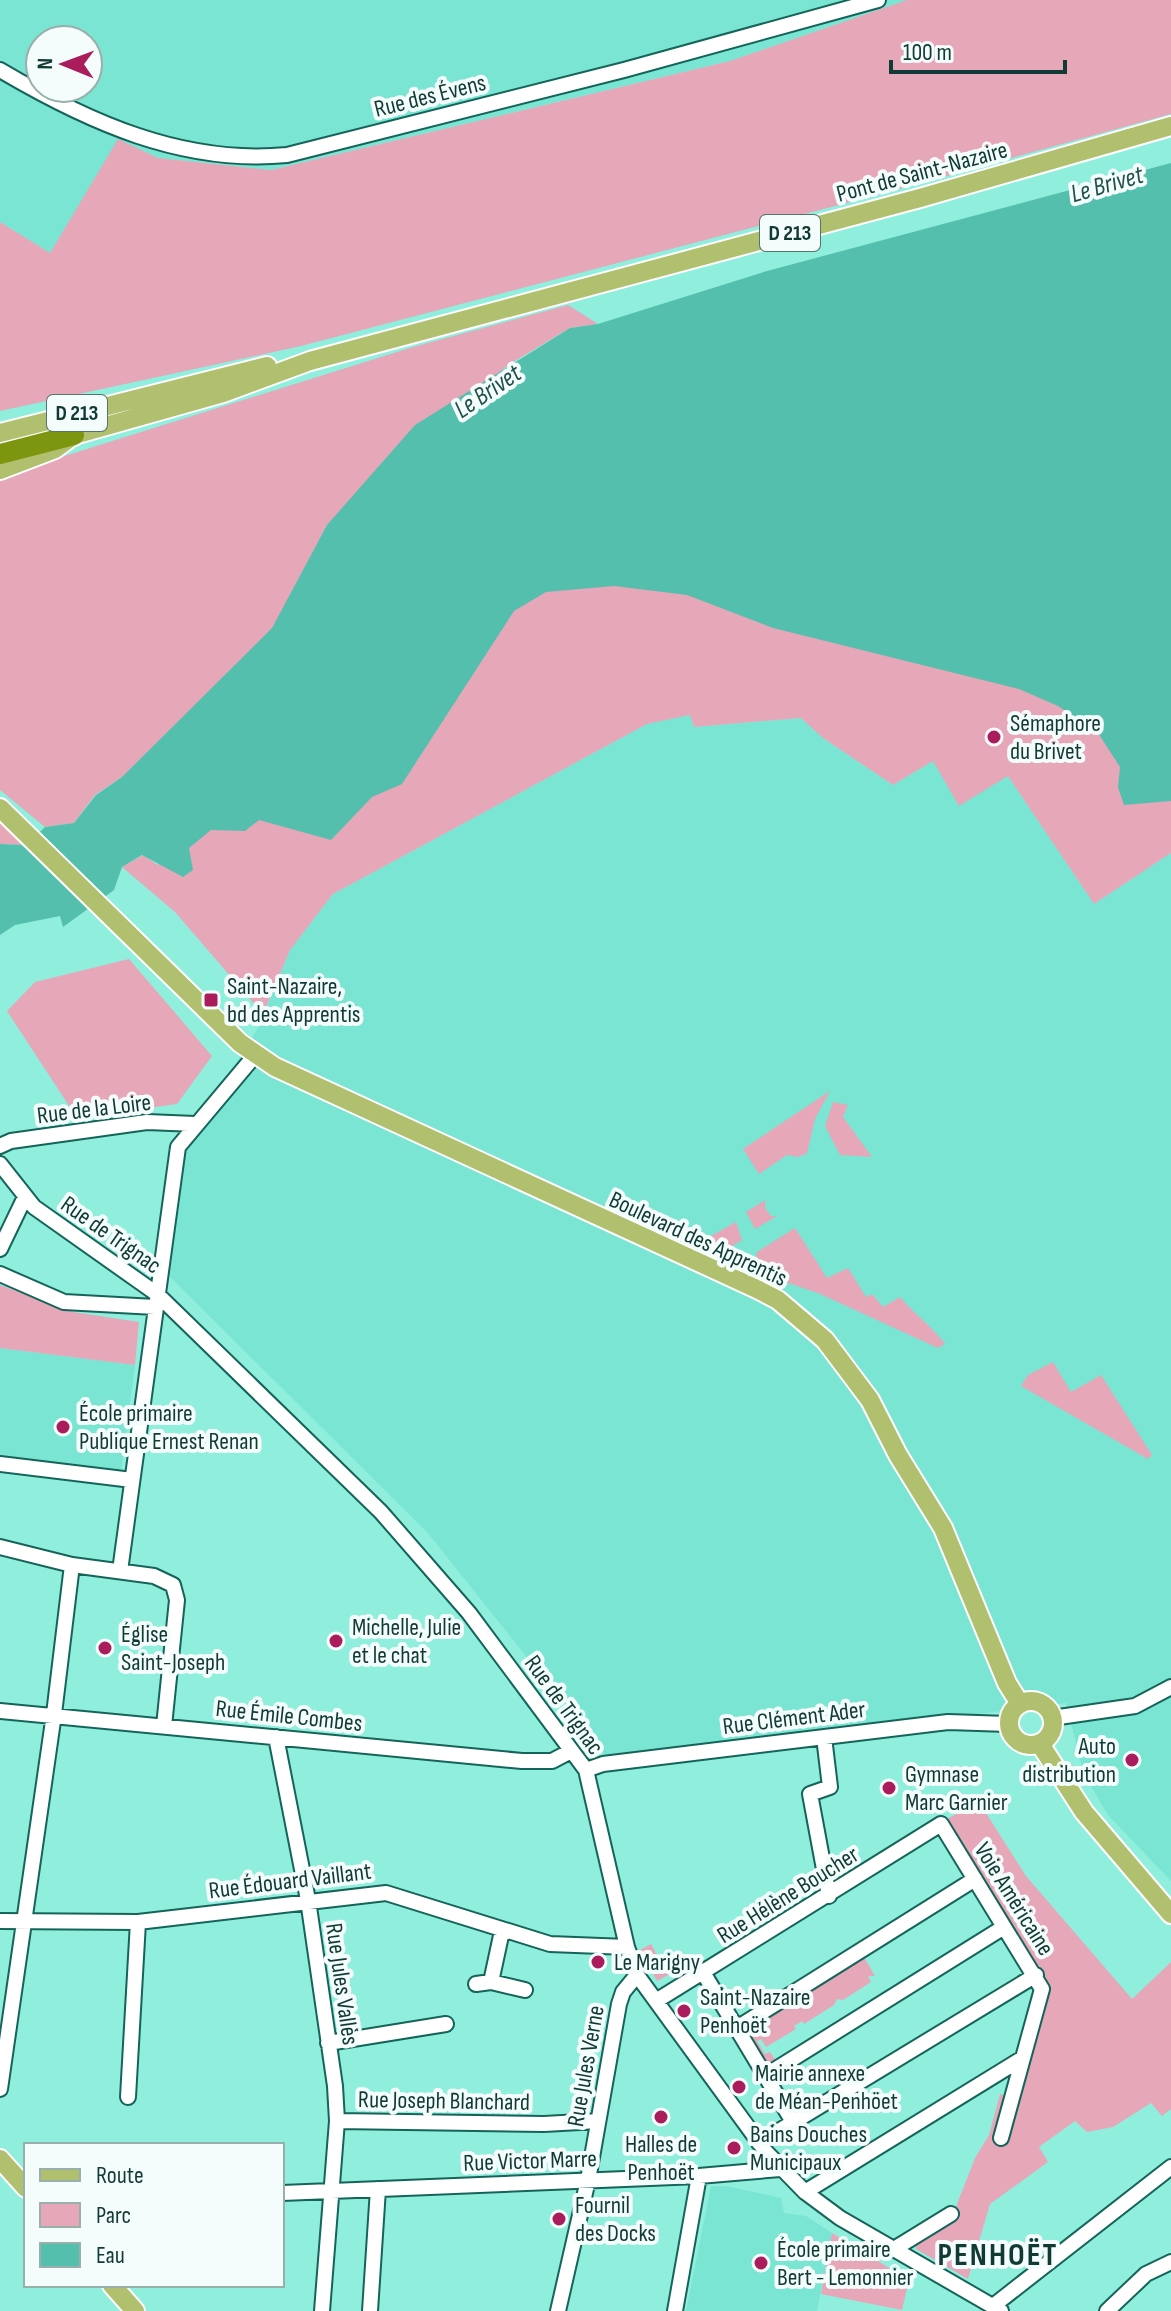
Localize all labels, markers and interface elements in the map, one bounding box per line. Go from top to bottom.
north arrow [24,24,104,104]
scale bar [891,24,1065,74]
text: 100 m [903,38,952,67]
text: N [32,58,59,70]
street label: Rue des Évens [371,68,489,124]
street label: Pont de Saint-Nazaire [833,135,1011,209]
water label: Le Brivet [1067,160,1148,210]
road number: D 213 [760,215,820,251]
water label: Le Brivet [449,358,528,426]
road number: D 213 [47,395,107,431]
place label: Sémaphore du Brivet [1010,709,1101,766]
marker: Sémaphore du Brivet [985,728,1003,746]
place label: Saint-Nazaire, bd des Apprentis [227,972,360,1029]
marker: Saint-Nazaire, bd des Apprentis [202,991,220,1009]
street label: Rue de la Loire [35,1088,153,1130]
street label: Boulevard des Apprentis [605,1185,791,1293]
street label: Rue de Trignac [55,1190,167,1280]
place label: École primaire Publique Ernest Renan [79,1399,259,1456]
marker: École primaire Publique Ernest Renan [54,1418,72,1436]
place label: Michelle, Julie et le chat [352,1613,461,1670]
place label: Église Saint-Joseph [121,1620,225,1677]
marker: Michelle, Julie et le chat [327,1632,345,1650]
marker: Église Saint-Joseph [96,1639,114,1657]
street label: Rue de Trignac [518,1650,610,1760]
street label: Rue Émile Combes [214,1694,364,1738]
street label: Rue Clément Ader [721,1695,867,1741]
place label: Auto distribution [1022,1732,1116,1789]
marker: Auto distribution [1123,1751,1141,1769]
place label: Gymnase Marc Garnier [905,1760,1008,1817]
marker: Gymnase Marc Garnier [880,1779,898,1797]
street label: Voie Américaine [968,1837,1060,1961]
street label: Rue Hélène Boucher [712,1840,864,1950]
street label: Rue Édouard Vaillant [207,1857,373,1905]
street label: Rue Jules Vallès [319,1921,365,2047]
place label: Le Marigny [614,1948,700,1977]
marker: Le Marigny [589,1953,607,1971]
place label: Saint-Nazaire Penhoët [700,1983,811,2040]
marker: Saint-Nazaire Penhoët [675,2002,693,2020]
street label: Rue Jules Verne [561,2003,611,2129]
place label: Mairie annexe de Méan-Penhöet [755,2059,898,2116]
marker: Mairie annexe de Méan-Penhöet [730,2078,748,2096]
street label: Rue Joseph Blanchard [358,2085,530,2117]
marker: Halles de Penhoët [652,2108,670,2126]
place label: Bains Douches Municipaux [750,2120,867,2177]
place label: Halles de Penhoët [625,2130,697,2187]
marker: Bains Douches Municipaux [725,2139,743,2157]
legend [24,2143,284,2287]
street label: Rue Victor Marre [463,2144,597,2178]
text: Route [96,2161,144,2190]
place label: Fournil des Docks [575,2191,656,2248]
text: Parc [96,2201,131,2230]
marker: Fournil des Docks [550,2210,568,2228]
place label: École primaire Bert - Lemonnier [777,2235,914,2292]
district label: PENHOËT [938,2236,1058,2275]
text: Eau [96,2241,125,2270]
marker: École primaire Bert - Lemonnier [752,2254,770,2272]

